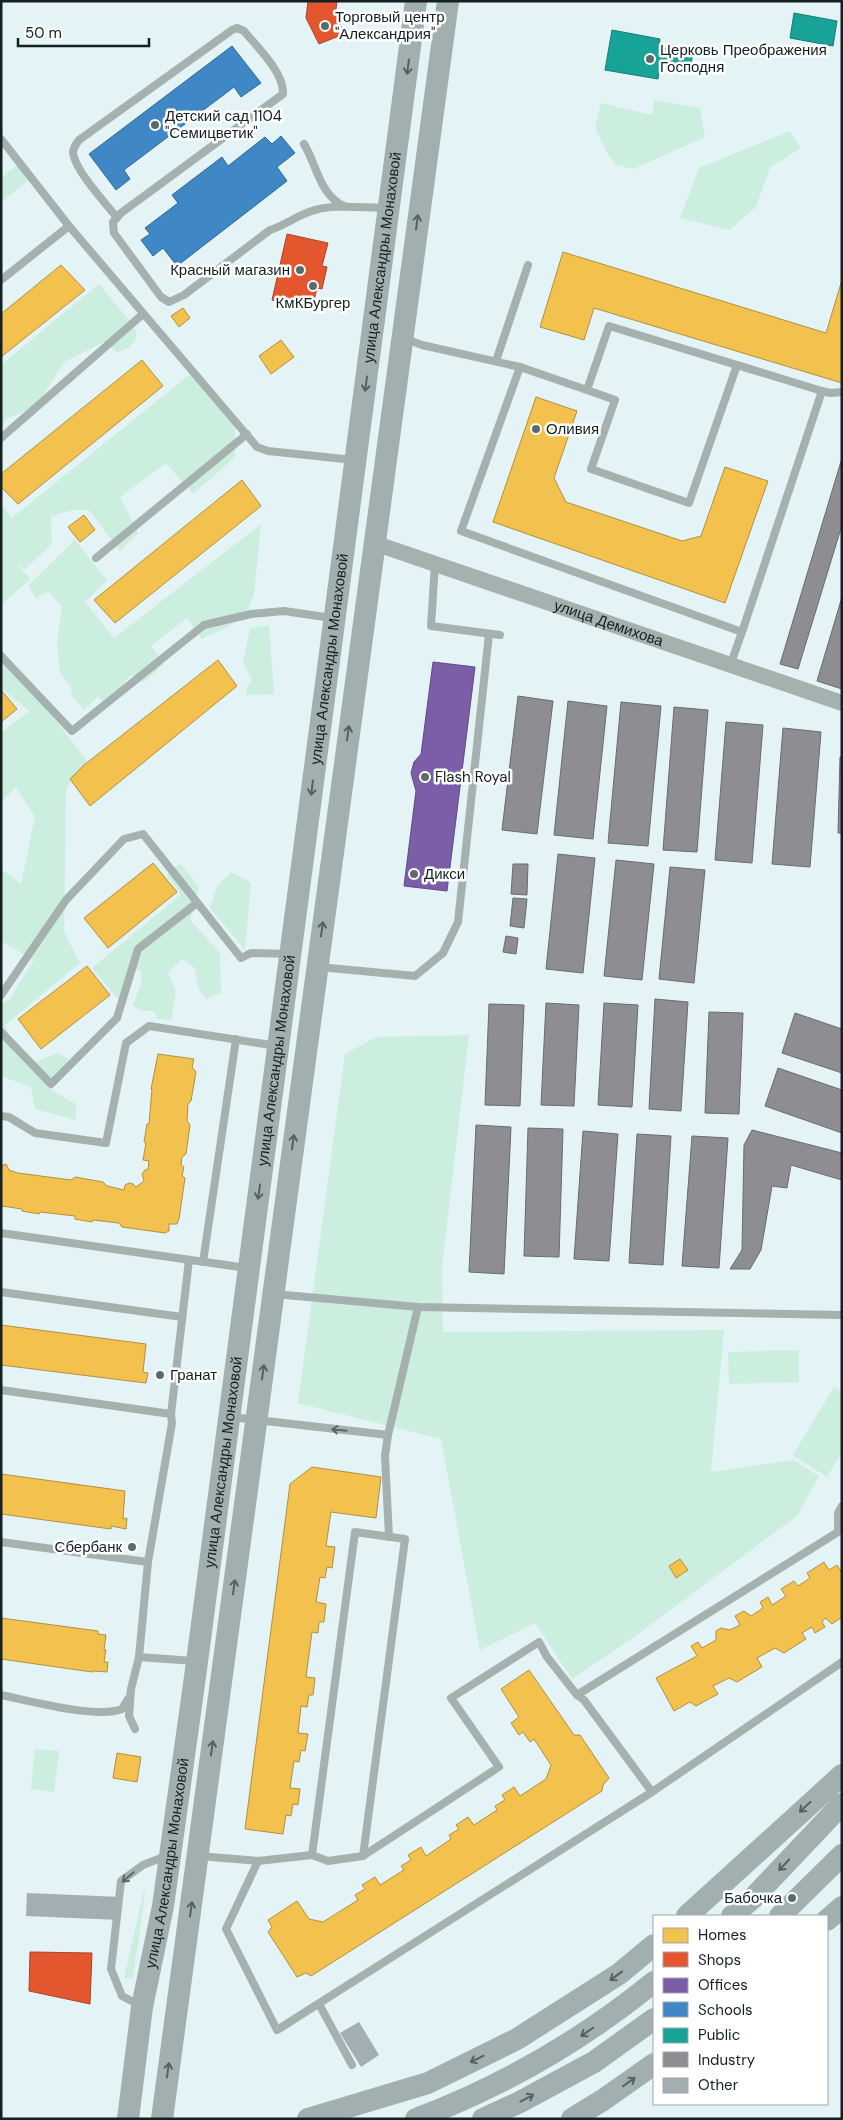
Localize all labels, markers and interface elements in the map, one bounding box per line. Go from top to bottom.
place label: Торговый центр "Александрия" [335,7,445,44]
scale bar [18,15,149,47]
marker: Торговый центр "Александрия" [319,20,331,32]
text: 50 m [25,23,62,43]
place label: Церковь Преображения Господня [660,40,827,77]
marker: Церковь Преображения Господня [644,53,656,65]
one-way arrow [402,59,412,75]
place label: Детский сад 1104 "Семицветик" [165,106,282,143]
marker: Детский сад 1104 "Семицветик" [149,119,161,131]
street label: улица Александры Монаховой [358,151,406,364]
one-way arrow [413,215,423,231]
place label: Красный магазин [170,260,290,280]
marker: Красный магазин [294,264,306,276]
marker: КмКБургер [307,280,319,292]
place label: КмКБургер [276,293,350,313]
one-way arrow [361,376,371,392]
place label: Оливия [546,419,599,439]
marker: Оливия [530,423,542,435]
street label: улица Александры Монаховой [305,552,353,766]
street label: улица Демихова [551,595,667,651]
one-way arrow [343,725,353,741]
place label: Flash Royal [435,767,511,787]
marker: Flash Royal [419,771,431,783]
one-way arrow [307,780,317,796]
place label: Дикси [424,864,465,884]
marker: Дикси [408,868,420,880]
one-way arrow [317,921,327,937]
street label: улица Александры Монаховой [252,954,300,1168]
one-way arrow [288,1134,298,1150]
one-way arrow [254,1184,264,1200]
street label: улица Александры Монаховой [199,1355,247,1569]
one-way arrow [258,1364,268,1380]
place label: Гранат [170,1365,217,1385]
marker: Гранат [154,1369,166,1381]
one-way arrow [331,1425,347,1435]
place label: Сбербанк [55,1537,122,1557]
marker: Сбербанк [126,1541,138,1553]
one-way arrow [229,1580,239,1596]
one-way arrow [208,1741,218,1757]
street label: улица Александры Монаховой [140,1757,194,1970]
one-way arrow [799,1801,812,1813]
one-way arrow [778,1858,790,1871]
one-way arrow [121,1871,134,1882]
place label: Бабочка [724,1888,783,1908]
marker: Бабочка [786,1892,798,1904]
one-way arrow [186,1902,196,1918]
legend [653,1915,828,2105]
text: Homes [698,1925,747,1945]
text: Shops [698,1950,741,1970]
one-way arrow [609,1971,623,1981]
text: Offices [698,1975,748,1995]
text: Schools [698,2000,753,2020]
text: Public [698,2025,740,2045]
one-way arrow [580,2027,594,2037]
text: Industry [698,2050,756,2070]
one-way arrow [470,2055,485,2064]
one-way arrow [163,2063,173,2079]
text: Other [698,2075,739,2095]
one-way arrow [622,2077,636,2087]
one-way arrow [519,2093,534,2102]

